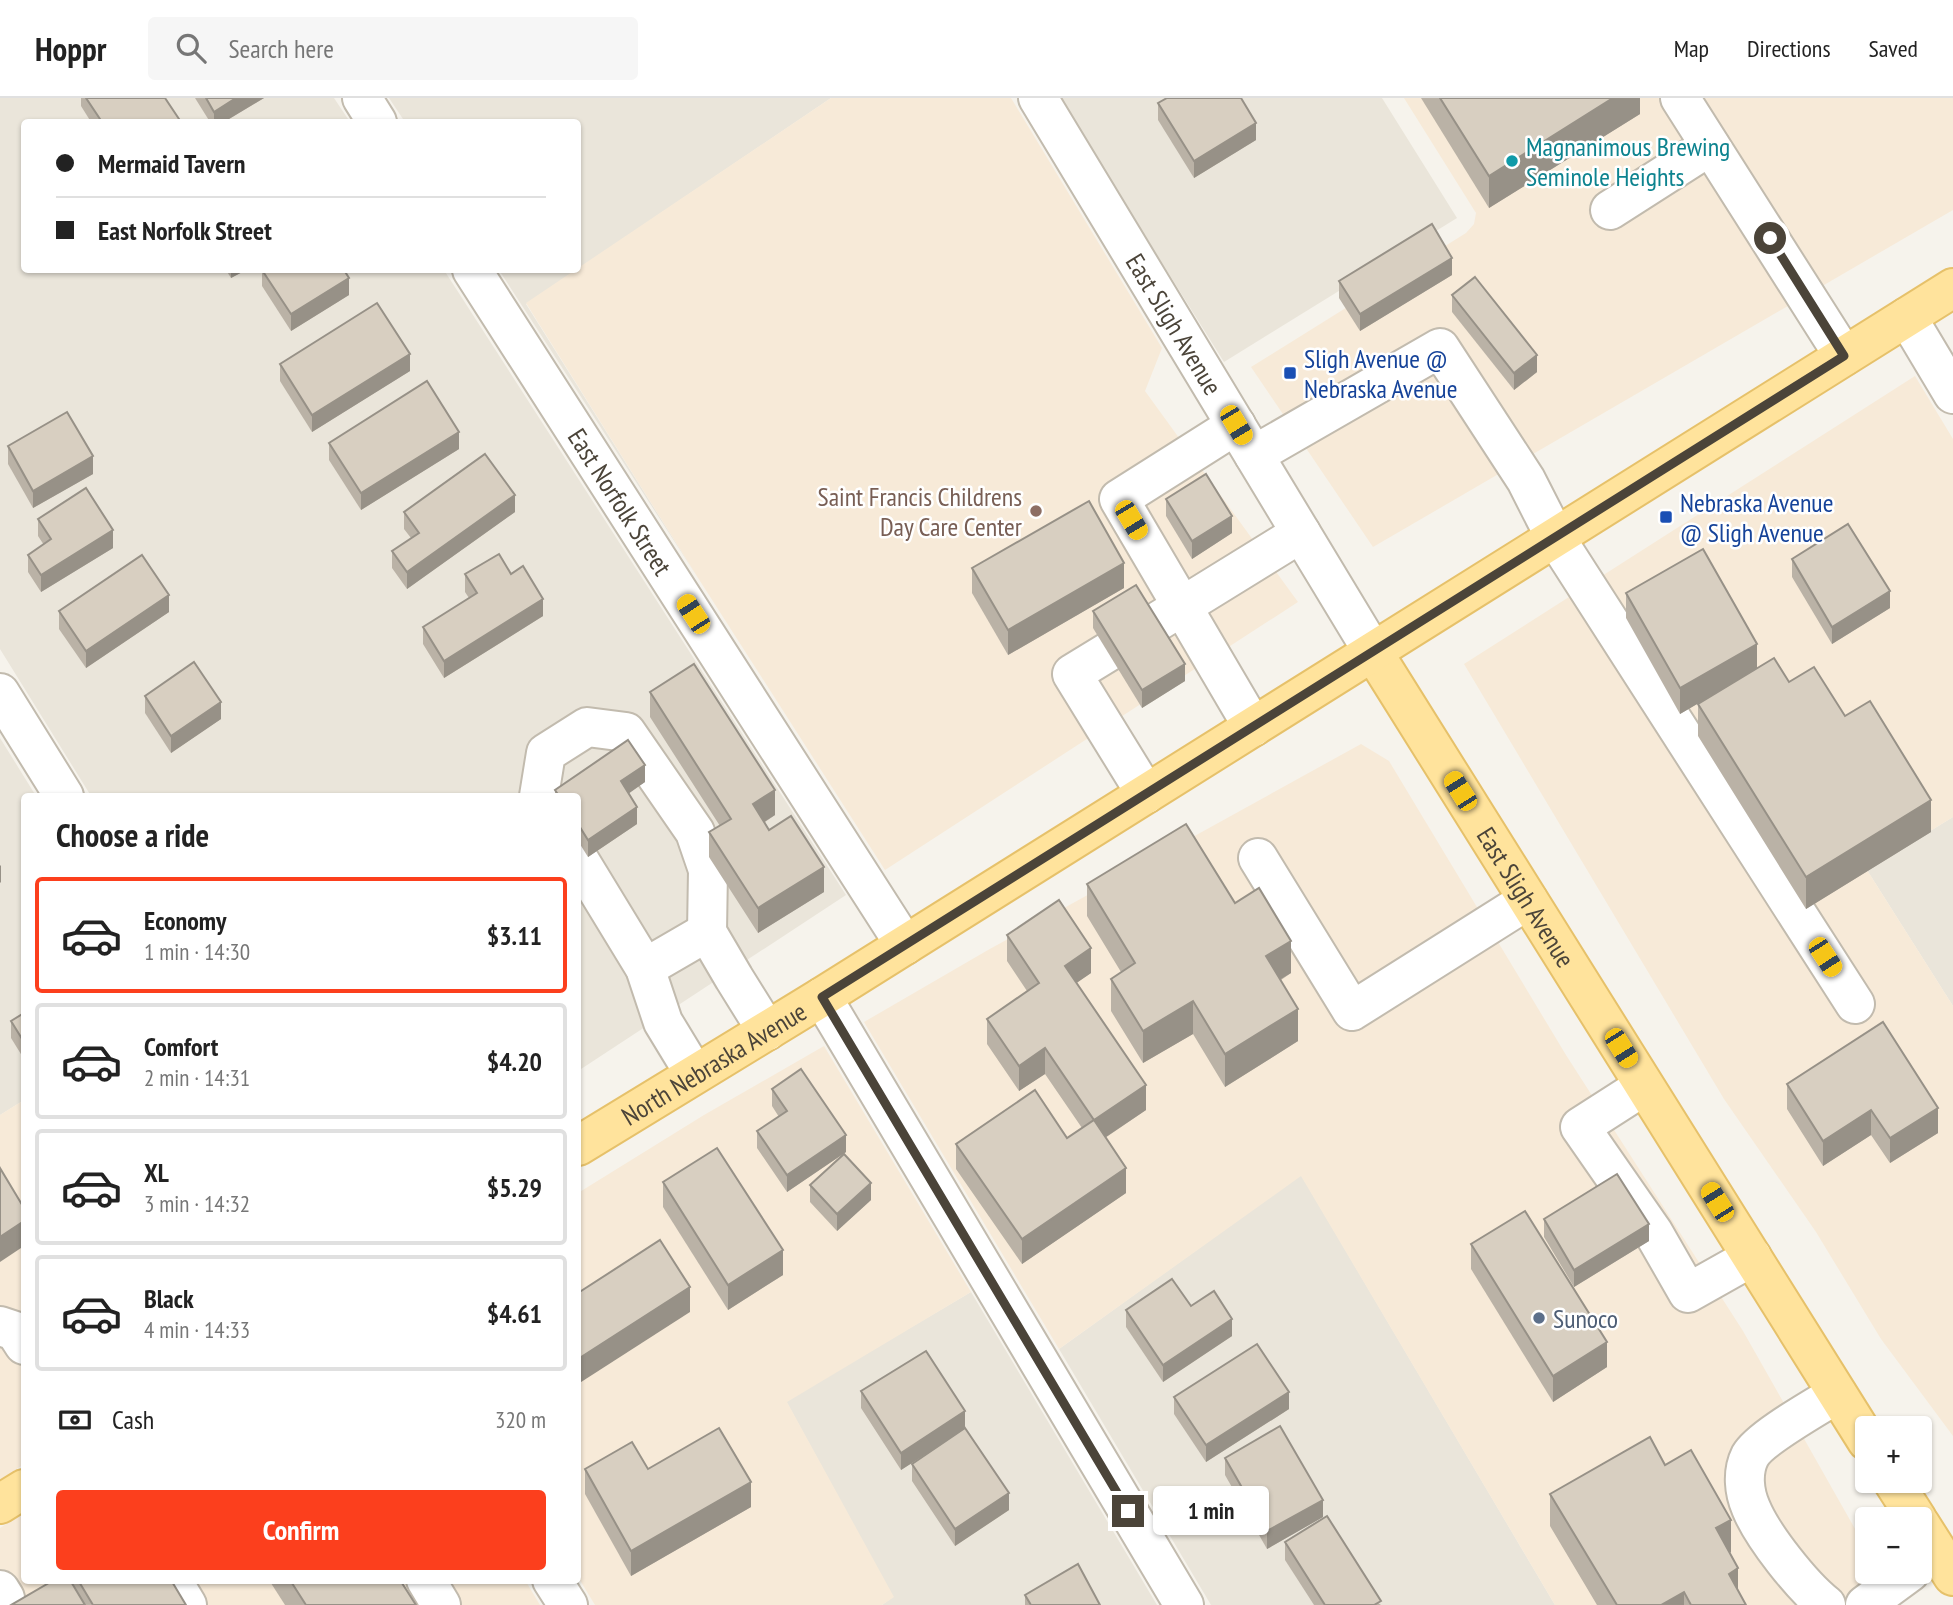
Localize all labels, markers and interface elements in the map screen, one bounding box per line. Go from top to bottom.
search box [148,17,638,80]
text: Hoppr [35,27,106,70]
icon: search [172,29,210,67]
text: Search here [228,32,334,65]
text: Map [1674,33,1709,64]
text: Directions [1747,33,1831,64]
text: Saved [1869,33,1918,64]
place label: Magnanimous Brewing Seminole Heights [1526,130,1730,193]
text: Mermaid Tavern [98,147,245,180]
marker: Magnanimous Brewing Seminole Heights [1504,153,1520,169]
text: East Norfolk Street [98,214,272,247]
route start [1754,222,1786,254]
street label: East Sligh Avenue [1119,247,1230,401]
place label: Sligh Avenue @ Nebraska Avenue [1304,342,1457,405]
marker: Sligh Avenue @ Nebraska Avenue [1282,365,1298,381]
car [1217,402,1256,448]
street label: East Norfolk Street [561,422,680,581]
place label: Saint Francis Childrens Day Care Center [818,480,1022,543]
place label: Nebraska Avenue @ Sligh Avenue [1680,486,1833,549]
car [1112,497,1151,543]
marker: Saint Francis Childrens Day Care Center [1028,503,1044,519]
marker: Nebraska Avenue @ Sligh Avenue [1658,509,1674,525]
car [673,591,714,637]
car [1440,768,1481,814]
text: Choose a ride [56,814,209,856]
street label: East Sligh Avenue [1470,821,1583,973]
icon: car [60,904,123,967]
text: Economy [144,904,226,937]
text: $3.11 [487,919,542,952]
car [1805,934,1846,980]
text: 1 min · 14:30 [144,937,250,966]
street label: North Nebraska Avenue [615,994,812,1132]
car [1601,1025,1642,1071]
icon: car [60,1030,123,1093]
text: Comfort [144,1030,218,1063]
text: $4.20 [487,1045,542,1078]
text: 2 min · 14:31 [144,1063,250,1092]
icon: car [60,1156,123,1219]
text: XL [144,1156,169,1189]
text: $5.29 [487,1171,542,1204]
car [1697,1179,1738,1225]
text: 3 min · 14:32 [144,1189,250,1218]
icon: car [60,1282,123,1345]
text: Black [144,1282,194,1315]
text: $4.61 [487,1297,542,1330]
place label: Sunoco [1553,1302,1618,1335]
marker: Sunoco [1531,1310,1547,1326]
text: 4 min · 14:33 [144,1315,250,1344]
icon: cash [56,1401,94,1439]
text: Cash [112,1403,154,1436]
text: 320 m [495,1405,546,1434]
map controls [1855,1416,1932,1584]
button: + [1855,1416,1932,1493]
callout: 1 min [1152,1486,1268,1536]
button: Confirm [56,1490,546,1570]
route end [1112,1495,1144,1527]
text: 1 min [1188,1496,1234,1525]
button: − [1855,1507,1932,1584]

